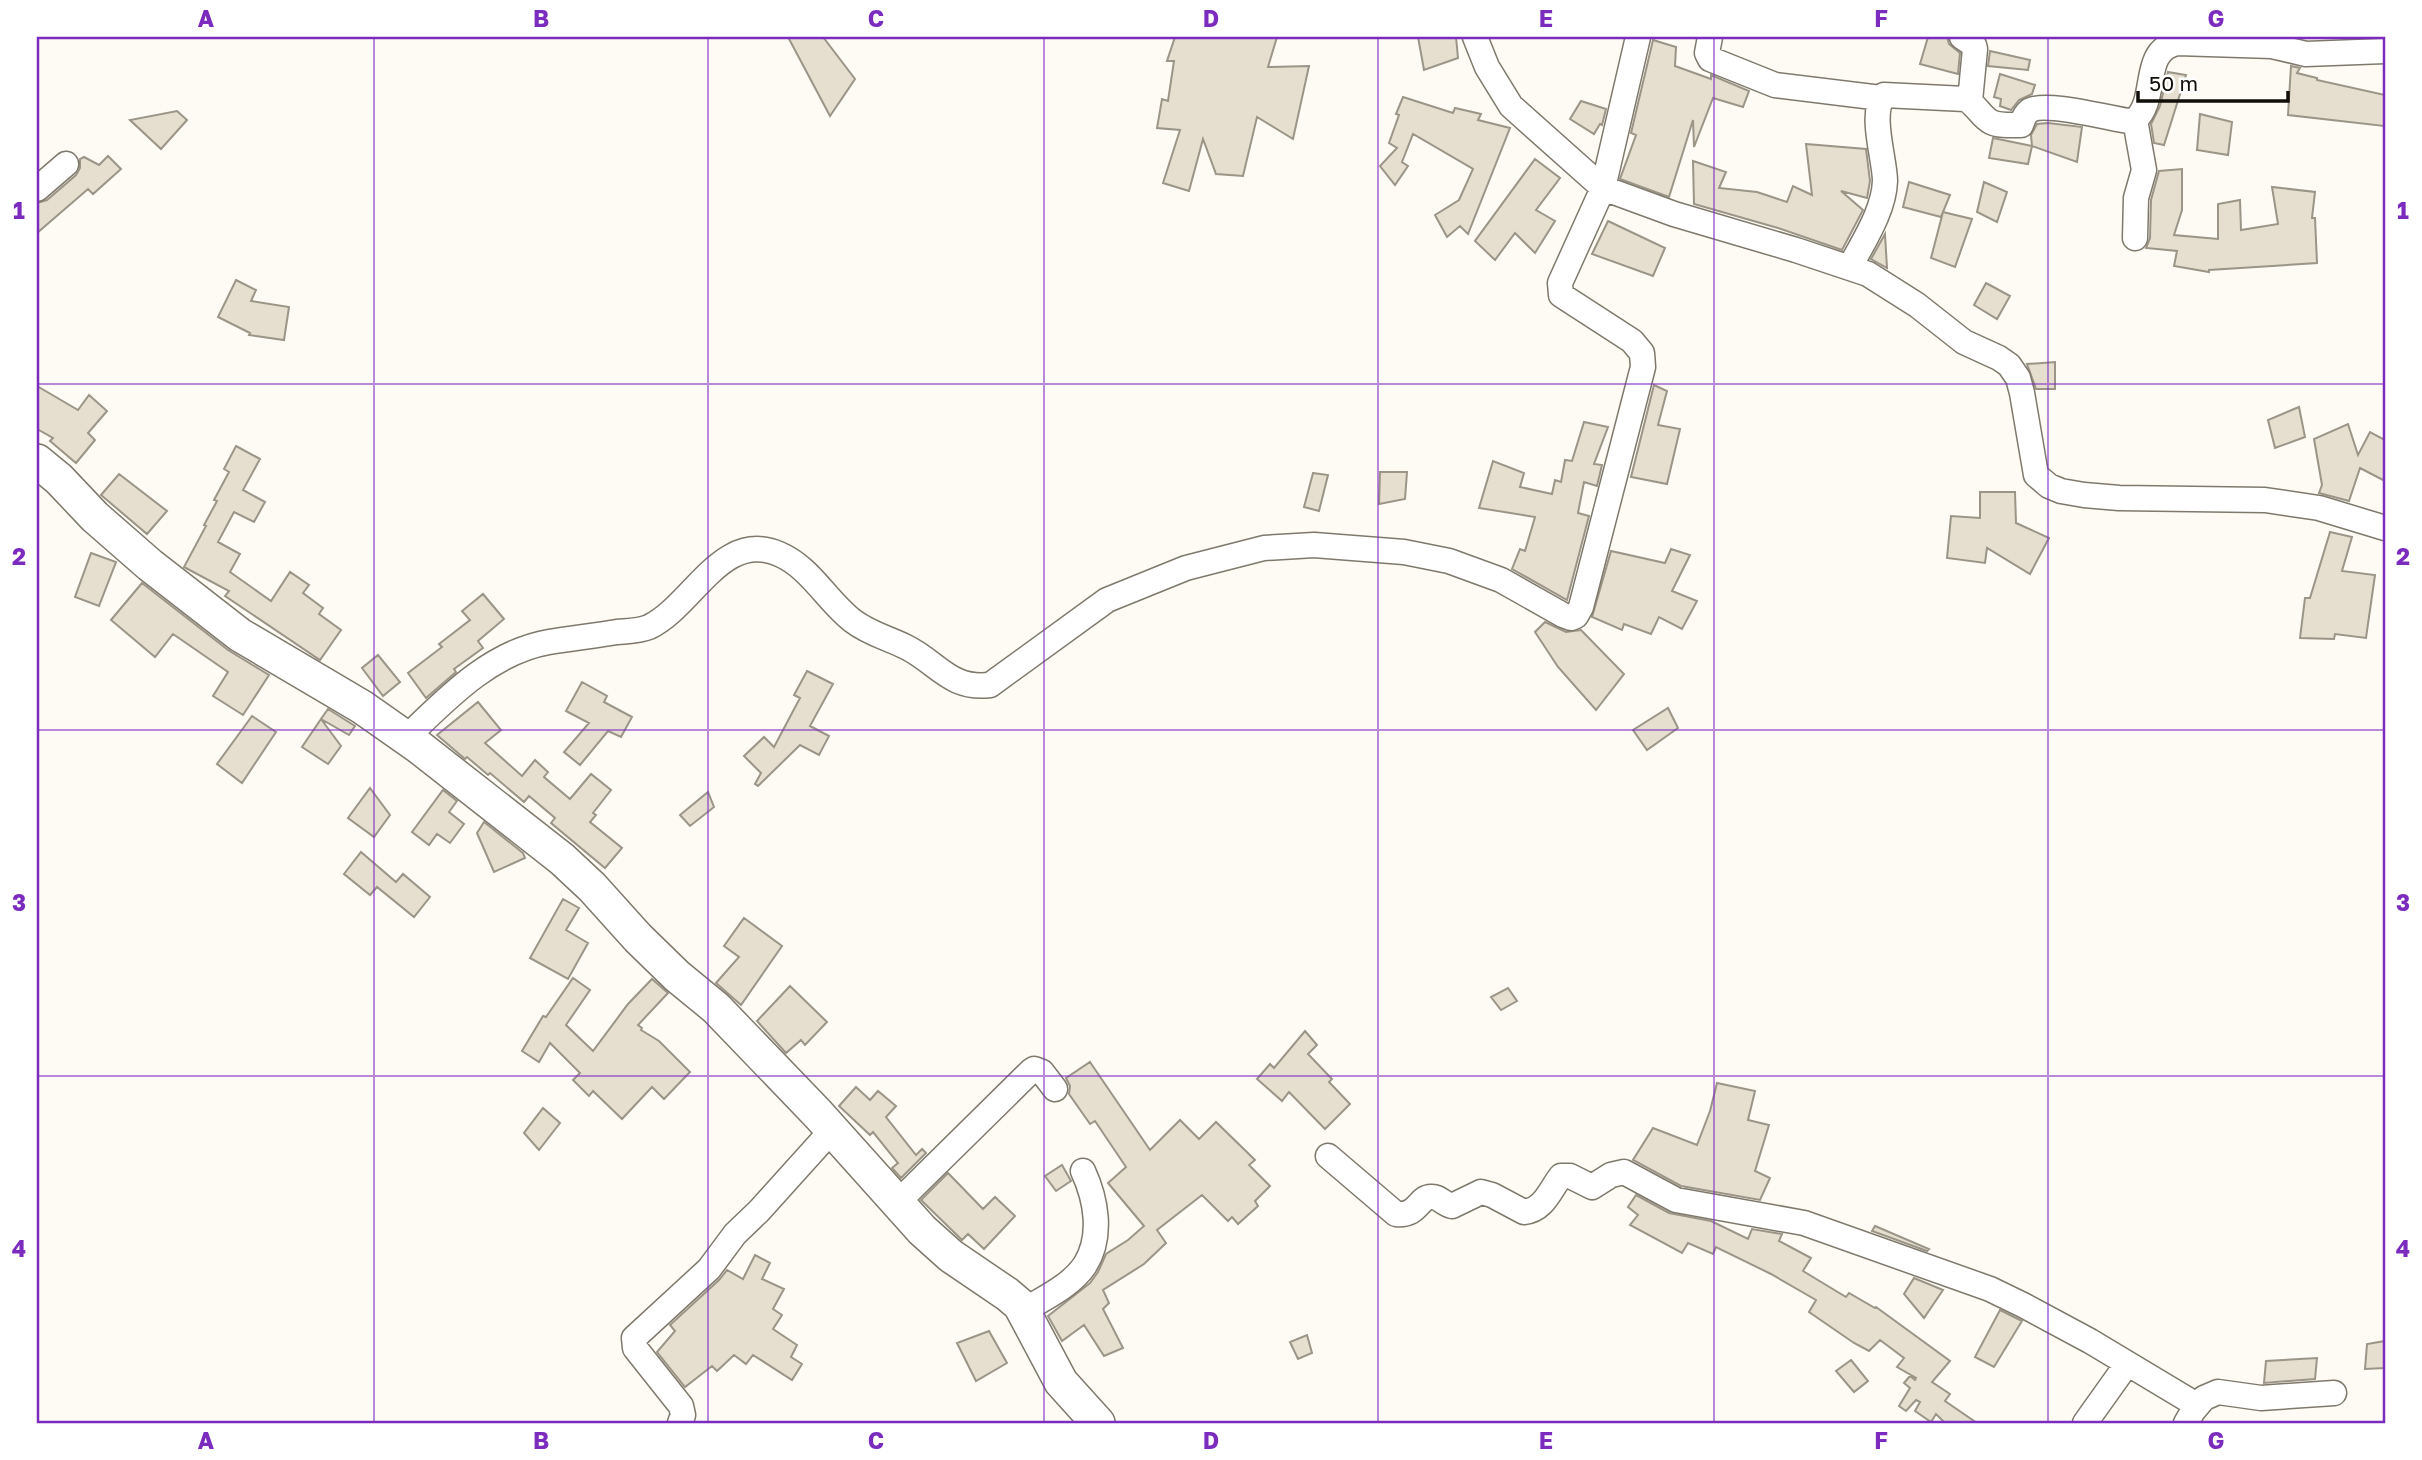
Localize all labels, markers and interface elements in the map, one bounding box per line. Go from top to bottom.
text: A [198,4,215,32]
text: B [533,4,549,32]
text: C [868,4,884,32]
text: D [1203,4,1219,32]
text: E [1539,4,1553,32]
text: F [1874,4,1888,32]
text: G [2208,4,2224,32]
scale bar [2138,60,2289,104]
text: 50 m [2149,70,2198,96]
text: 1 [13,196,25,224]
text: 1 [2397,196,2409,224]
text: 2 [12,542,26,570]
text: 2 [2396,542,2410,570]
text: 3 [12,888,26,916]
text: 3 [2396,888,2410,916]
text: 4 [12,1234,26,1262]
text: 4 [2396,1234,2410,1262]
text: A [198,1426,215,1454]
text: B [533,1426,549,1454]
text: C [868,1426,884,1454]
text: D [1203,1426,1219,1454]
text: E [1539,1426,1553,1454]
text: F [1874,1426,1888,1454]
text: G [2208,1426,2224,1454]

